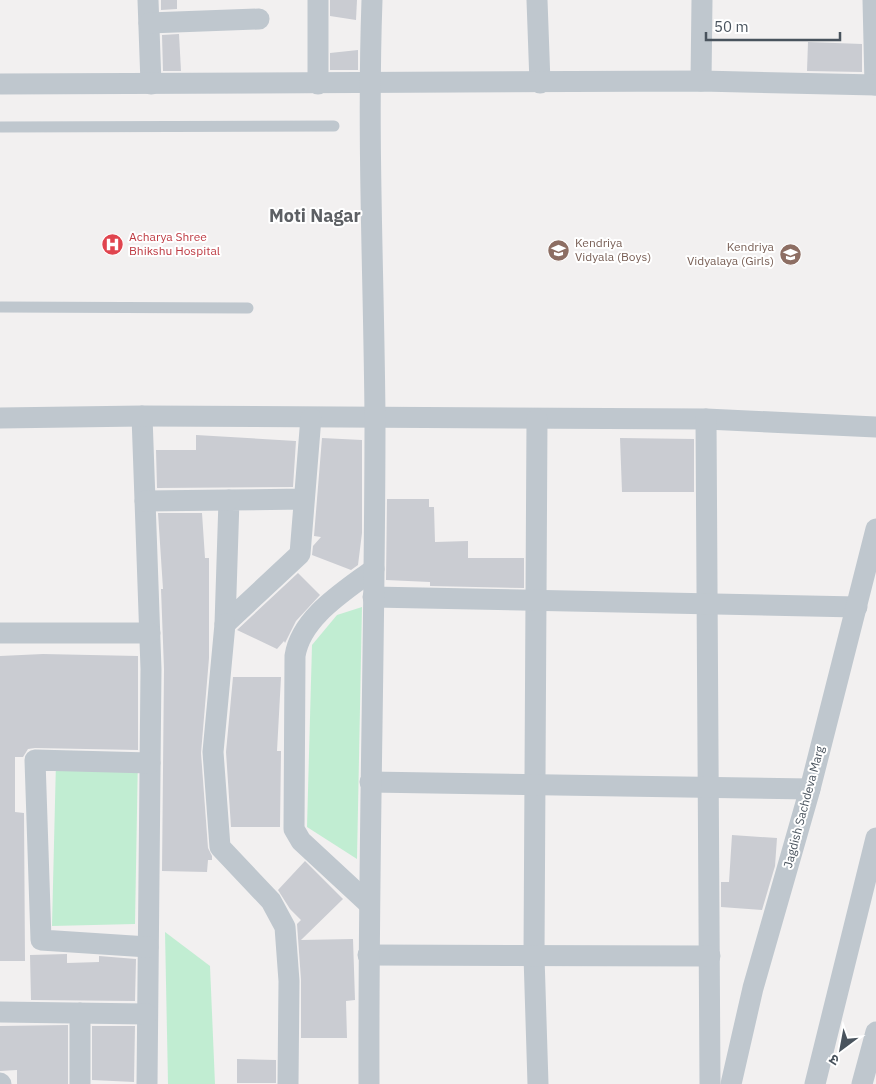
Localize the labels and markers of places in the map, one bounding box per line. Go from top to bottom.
place label: Acharya Shree Bhikshu Hospital [129,229,220,258]
hospital icon: Acharya Shree Bhikshu Hospital [101,232,125,256]
place label: Kendriya Vidyala (Boys) [575,235,651,264]
school or university icon: Kendriya Vidyala (Boys) [547,238,571,262]
place label: Kendriya Vidyalaya (Girls) [687,239,775,268]
school or university icon: Kendriya Vidyalaya (Girls) [778,242,802,266]

